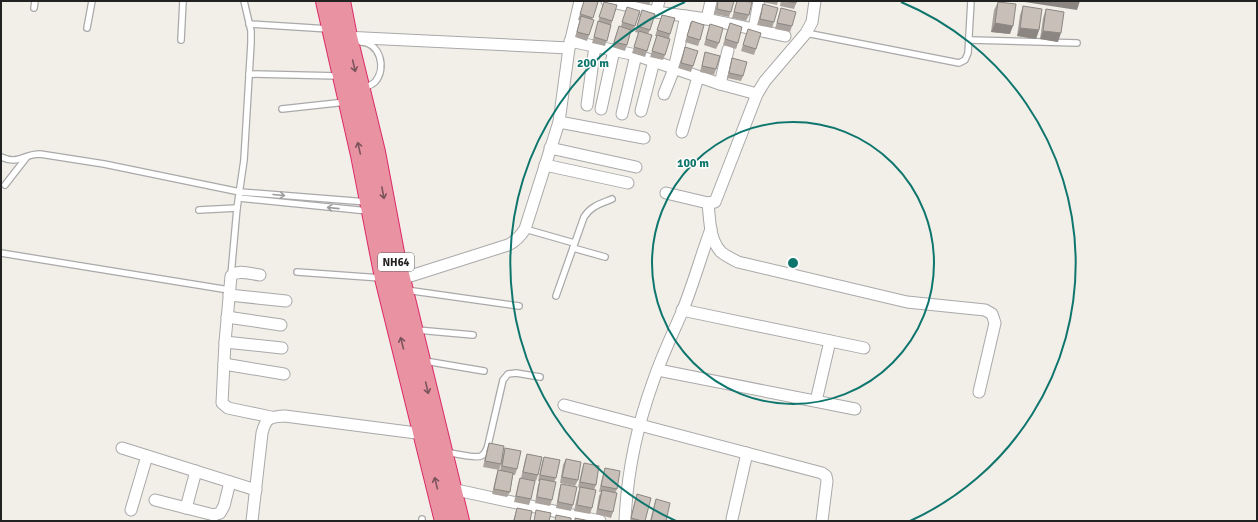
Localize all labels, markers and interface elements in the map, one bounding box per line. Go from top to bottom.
text: 200 m [577,56,609,71]
one-way arrow [351,59,359,72]
one-way arrow [355,142,363,155]
text: 100 m [677,156,709,171]
one-way arrow [379,186,387,199]
one-way arrow [272,191,285,198]
one-way arrow [327,204,340,212]
road number: NH64 [378,253,414,271]
centre of rings [786,256,800,270]
one-way arrow [397,337,405,350]
one-way arrow [424,381,432,394]
one-way arrow [432,477,440,490]

